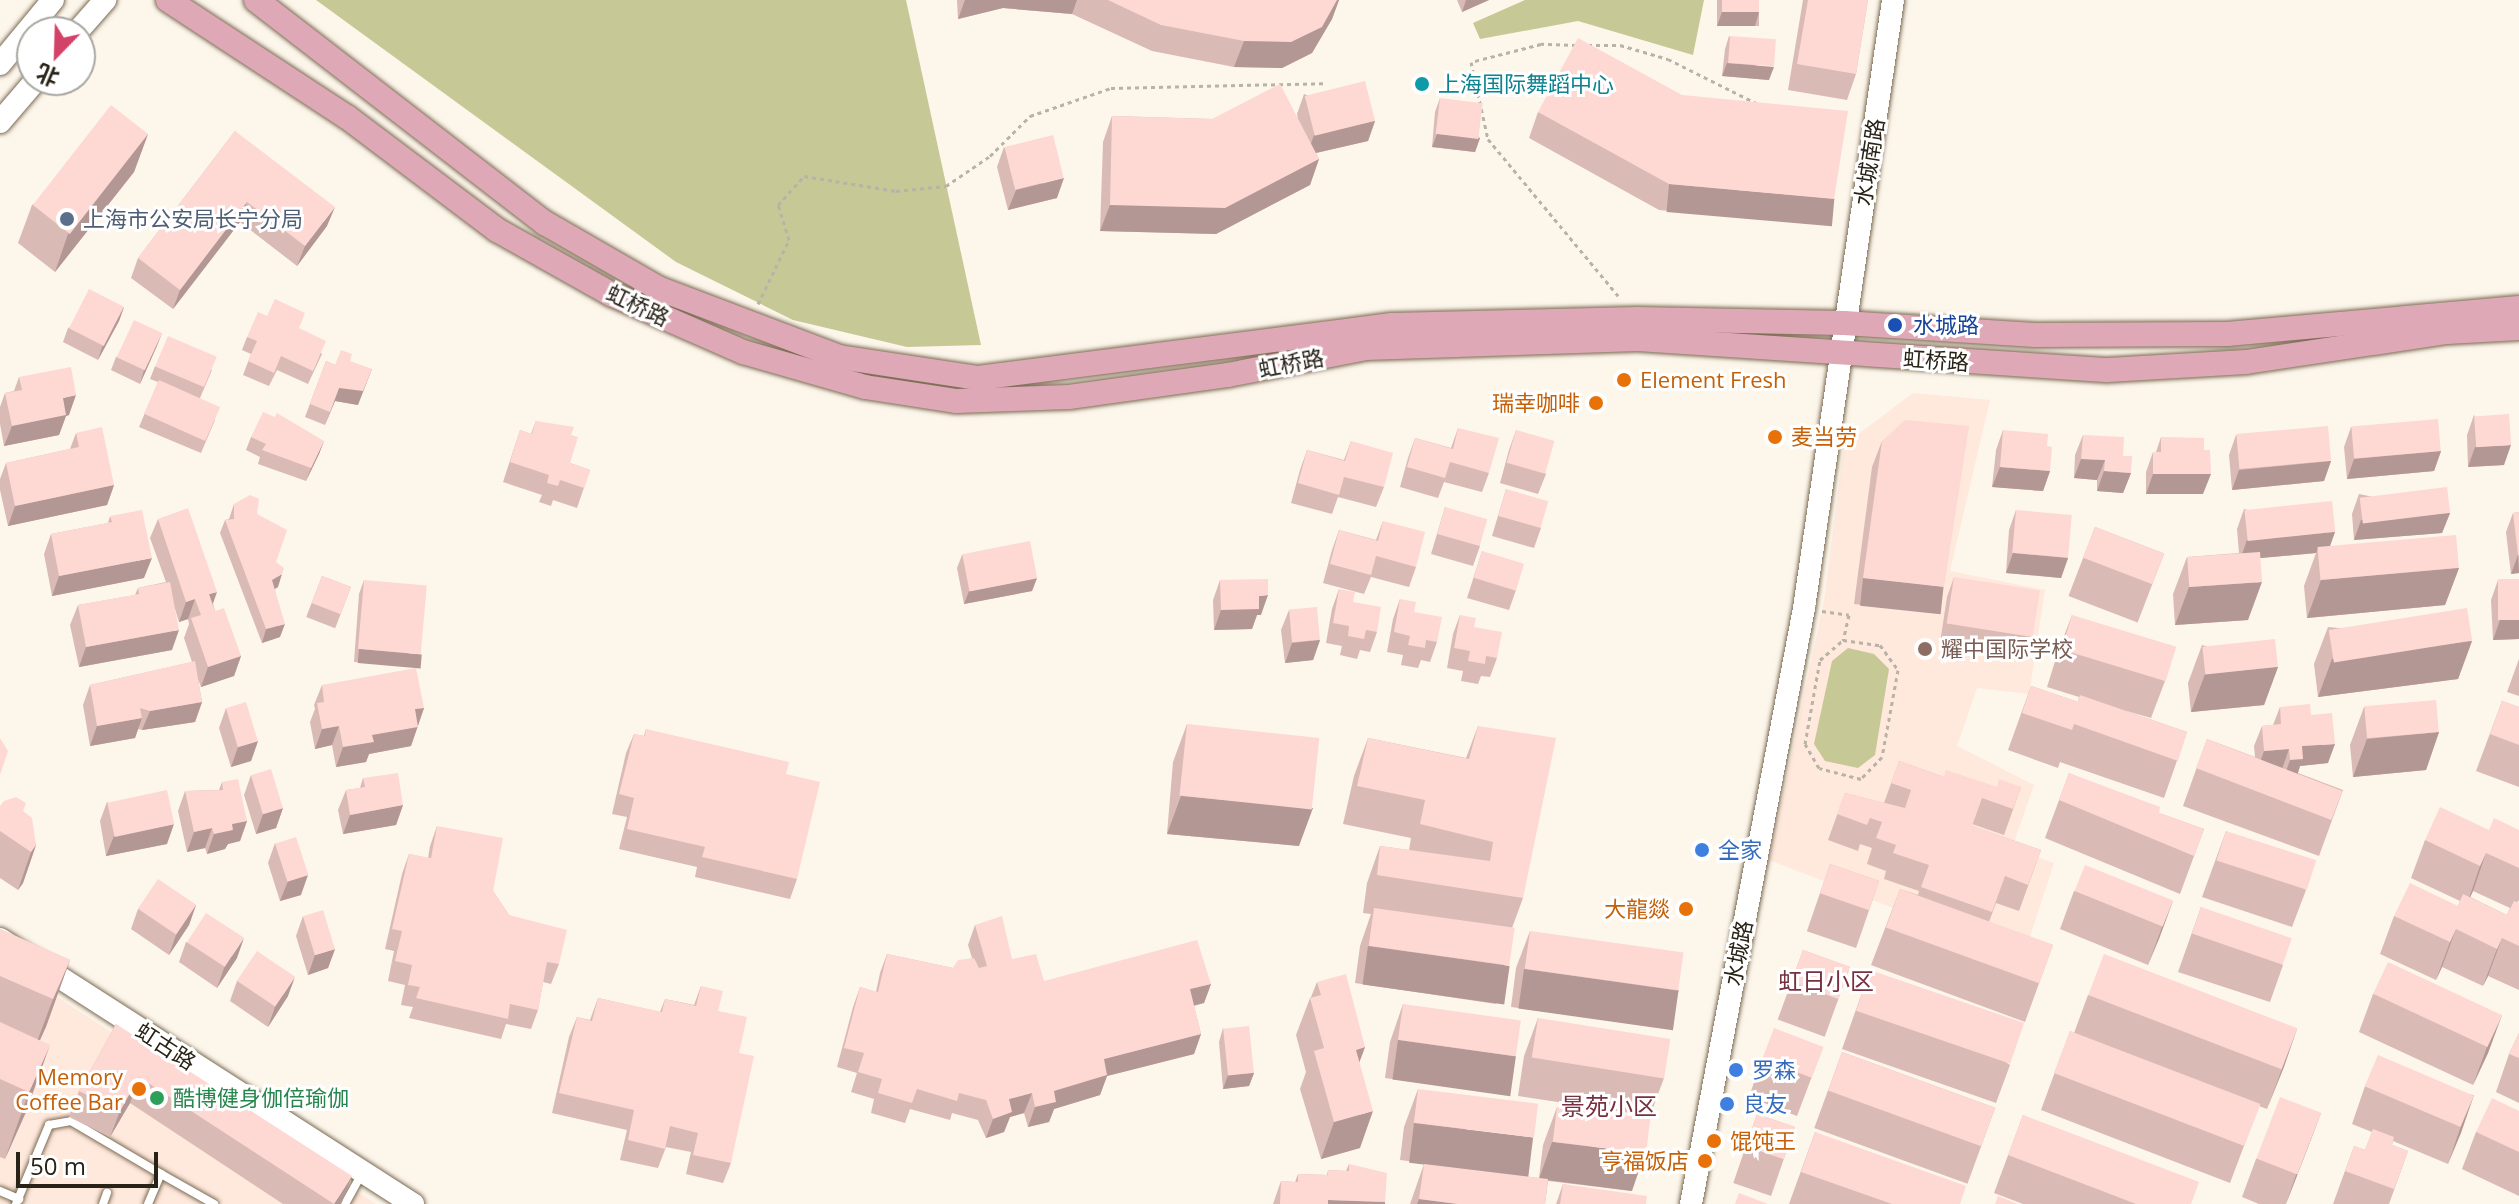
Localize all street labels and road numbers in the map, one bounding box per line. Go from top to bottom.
street label: 水城南路 [1849,116,1889,208]
street label: 虹桥路 [603,279,673,331]
street label: 虹桥路 [1256,344,1326,382]
street label: 虹桥路 [1902,345,1970,375]
street label: 水城路 [1719,918,1757,988]
street label: 虹古路 [131,1017,201,1075]

